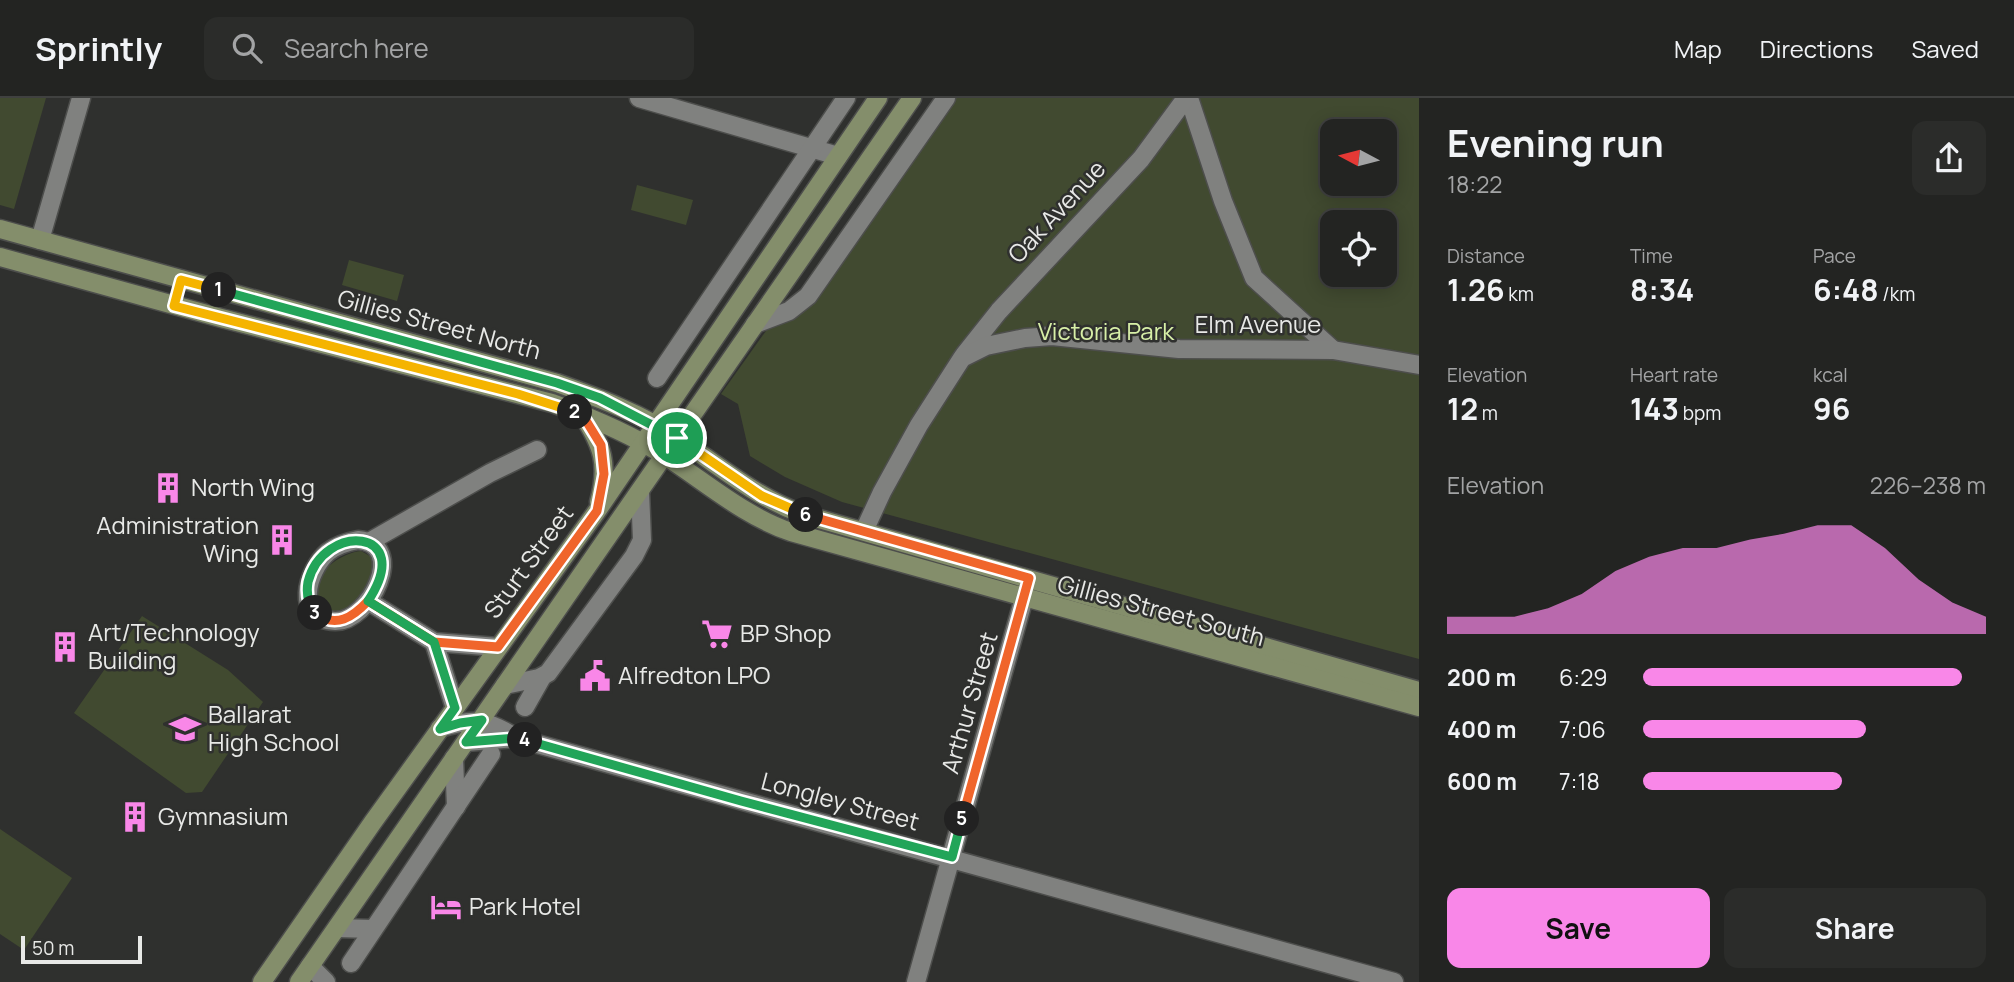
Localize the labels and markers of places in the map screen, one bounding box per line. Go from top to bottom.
pin: 1 [202,272,236,308]
pin: 2 [558,394,592,430]
pin [647,408,707,468]
place label: North Wing [191,470,315,503]
building icon: North Wing [151,471,185,505]
pin: 6 [788,498,824,532]
place label: Administration Wing [96,508,259,569]
building icon: Administration Wing [265,523,299,557]
pin: 3 [298,596,332,630]
place label: Art/Technology Building [88,615,260,676]
place label: BP Shop [740,616,831,649]
supermarket icon: BP Shop [700,617,734,651]
building icon: Art/Technology Building [48,630,82,664]
place label: Alfredton LPO [618,658,770,691]
public building icon: Alfredton LPO [578,659,612,693]
place label: Ballarat High School [208,697,340,758]
school or university icon: Ballarat High School [168,712,202,746]
pin: 4 [508,722,542,758]
place label: Gymnasium [158,799,288,832]
building icon: Gymnasium [118,800,152,834]
pin: 5 [944,802,979,836]
place label: Park Hotel [469,889,581,922]
hotel icon: Park Hotel [429,890,463,924]

